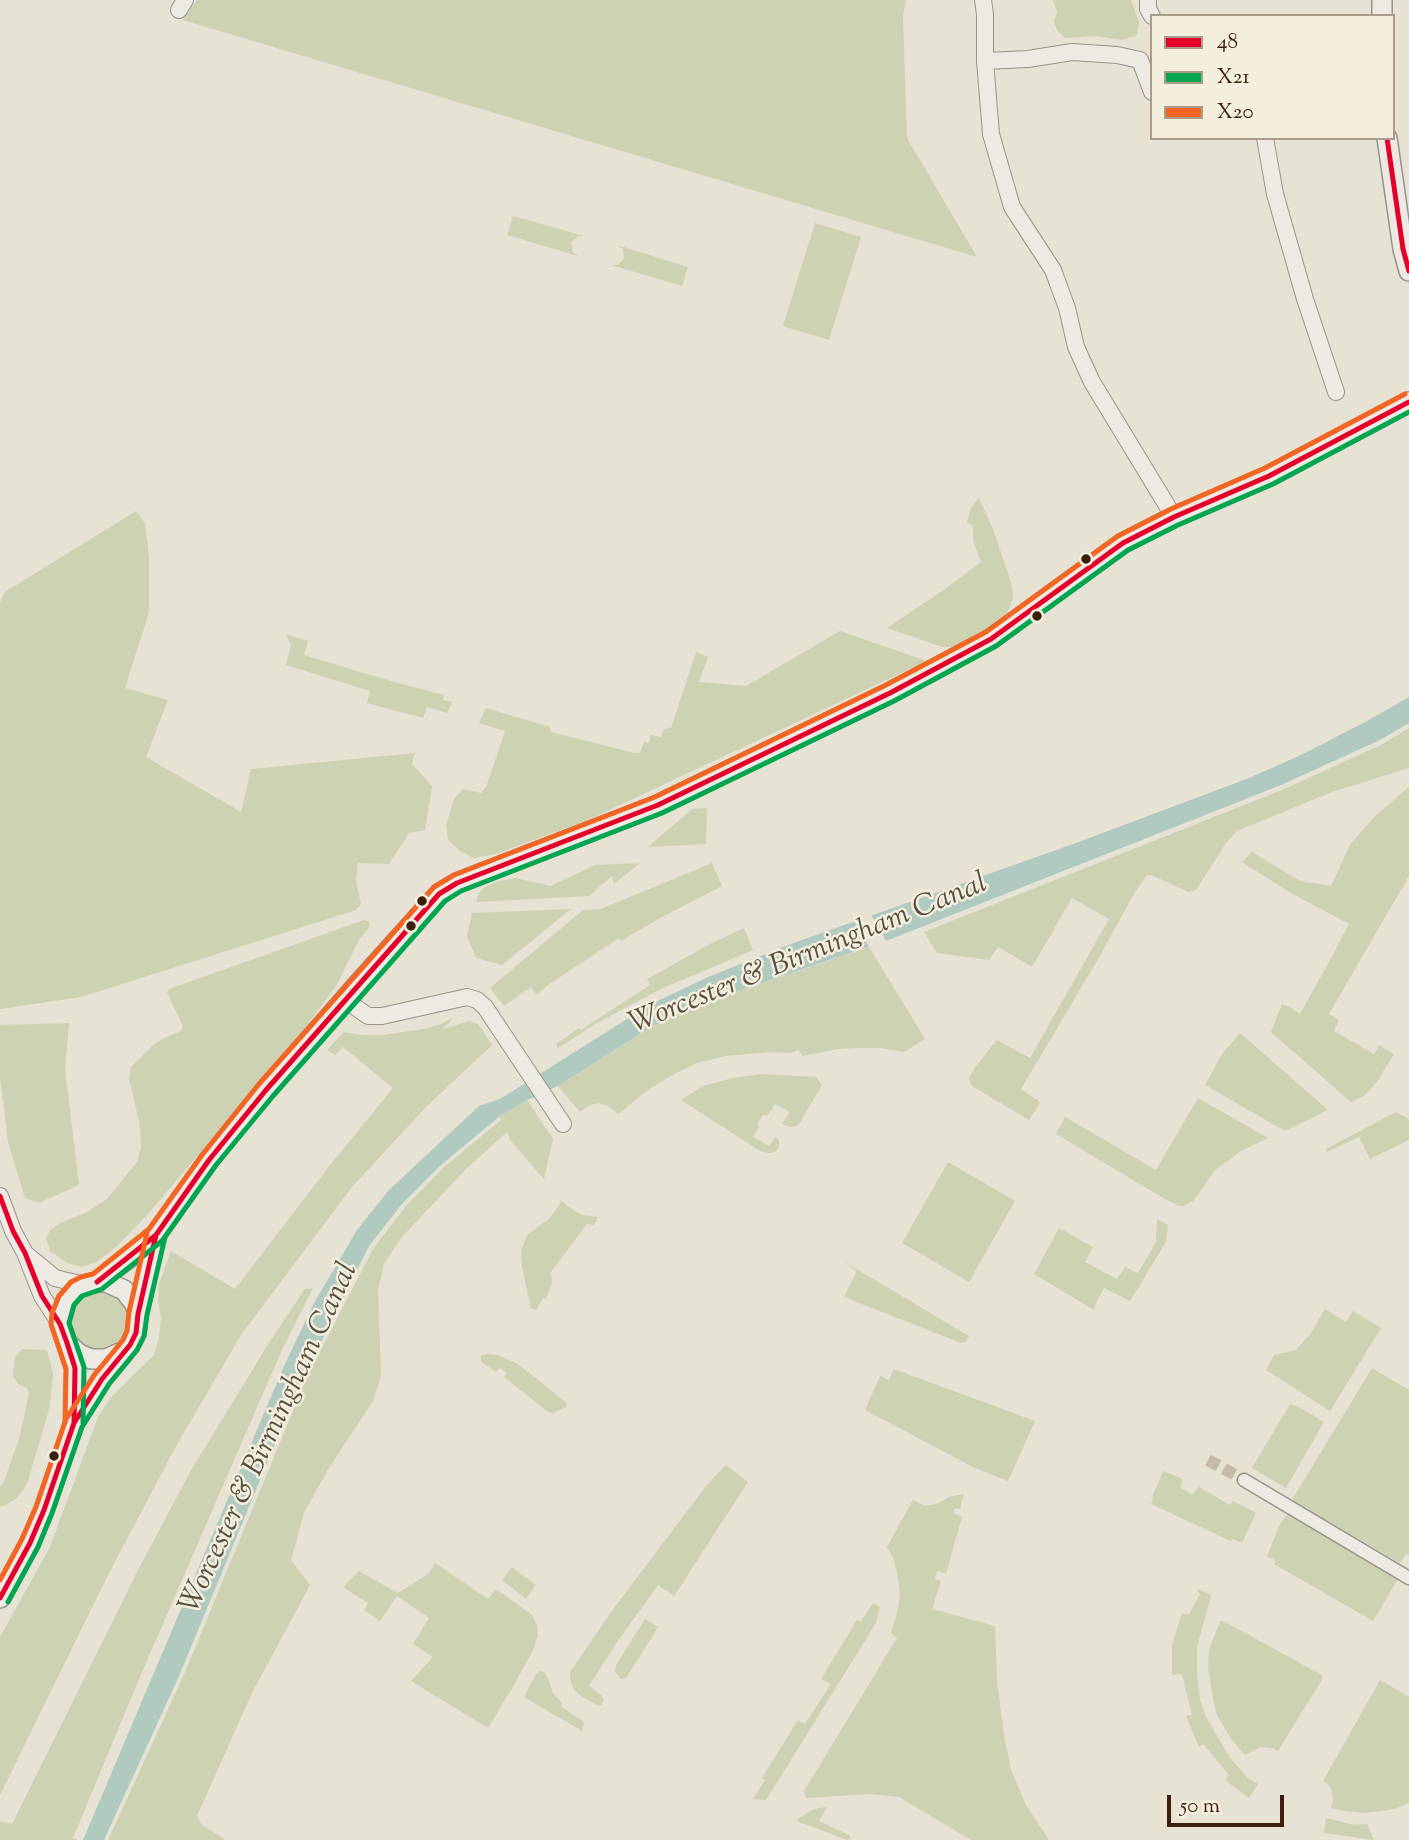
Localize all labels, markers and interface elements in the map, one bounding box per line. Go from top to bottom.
legend [1150,14,1395,140]
text: 48 [1217,28,1238,58]
text: X21 [1217,63,1250,93]
text: X20 [1217,98,1254,128]
unlabelled marker [1079,552,1093,566]
unlabelled marker [1030,609,1044,623]
water label: Worcester & Birmingham Canal [625,868,993,1044]
unlabelled marker [415,894,429,908]
unlabelled marker [404,919,418,933]
water label: Worcester & Birmingham Canal [174,1258,368,1620]
unlabelled marker [47,1449,61,1463]
scale bar [1171,1780,1288,1824]
text: 50 m [1180,1792,1220,1822]

